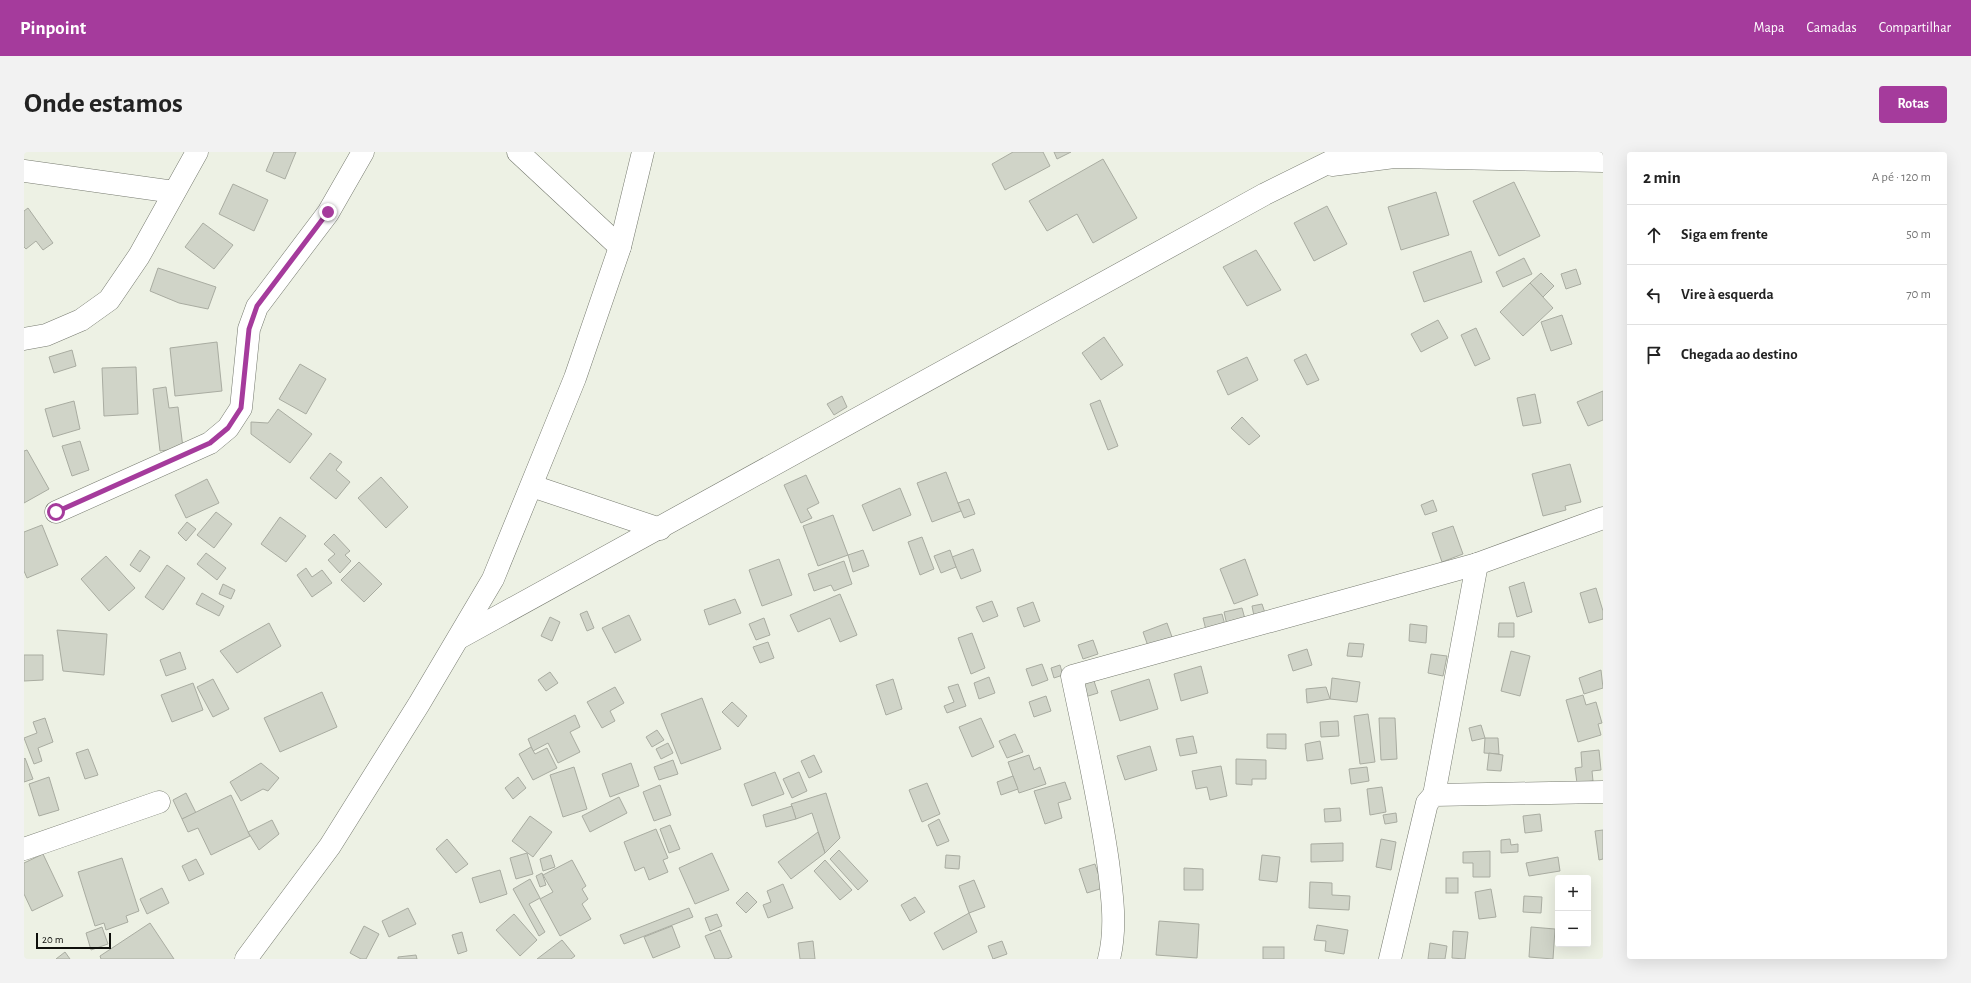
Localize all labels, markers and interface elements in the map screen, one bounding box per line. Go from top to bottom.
text: Pinpoint [20,19,86,38]
text: Mapa [1754,21,1784,35]
text: Camadas [1806,21,1857,35]
text: Compartilhar [1879,21,1951,35]
button: Rotas [1879,86,1947,123]
text: Onde estamos [24,90,183,118]
text: 2 min [1643,169,1681,186]
text: A pé · 120 m [1872,171,1931,184]
route end [319,203,337,221]
icon: ahead [1643,224,1665,246]
text: Siga em frente [1681,227,1768,242]
text: 50 m [1906,228,1931,241]
icon: left [1643,284,1665,306]
text: Vire à esquerda [1681,287,1774,302]
text: 70 m [1906,288,1931,301]
icon: arrive [1643,344,1665,366]
text: Chegada ao destino [1681,347,1798,362]
route start [47,503,65,521]
map controls [1555,875,1591,947]
button: + [1555,875,1591,911]
button: − [1555,911,1591,947]
scale bar [36,931,111,950]
text: 20 m [42,934,63,945]

